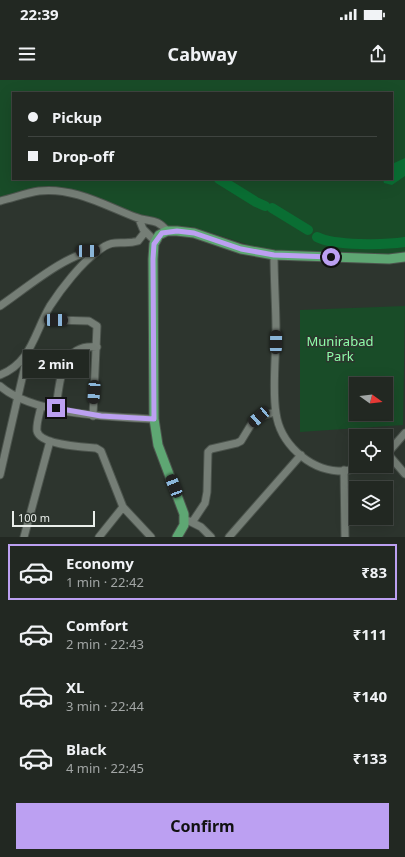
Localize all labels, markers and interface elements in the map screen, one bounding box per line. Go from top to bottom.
text: 22:39 [20,4,59,24]
text: Cabway [168,42,237,66]
icon: menu [16,43,38,65]
icon: share [367,43,389,65]
text: Pickup [52,107,102,127]
text: Drop-off [52,146,114,166]
car [76,245,100,257]
route start [322,248,340,266]
car [44,314,68,326]
car [270,330,282,354]
park label: Munirabad Park [307,332,373,365]
callout: 2 min [23,350,89,378]
text: 2 min [38,355,74,373]
north arrow [349,377,393,421]
map controls [349,377,393,525]
car [87,380,101,404]
route end [47,399,65,417]
car [246,405,272,429]
button: locate [349,429,393,473]
car [164,473,184,499]
button: layers [349,481,393,525]
scale bar [12,509,95,528]
text: 100 m [18,510,50,525]
text: Economy [66,553,134,573]
icon: car [18,554,54,590]
text: ₹83 [361,562,387,582]
text: 1 min · 22:42 [66,573,144,591]
text: Comfort [66,615,128,635]
icon: car [18,616,54,652]
text: ₹111 [353,624,387,644]
text: 2 min · 22:43 [66,635,144,653]
text: XL [66,677,84,697]
icon: car [18,678,54,714]
text: ₹140 [353,686,387,706]
text: 3 min · 22:44 [66,697,144,715]
text: Black [66,739,106,759]
icon: car [18,740,54,776]
text: ₹133 [353,748,387,768]
text: 4 min · 22:45 [66,759,144,777]
button: Confirm [16,803,389,849]

